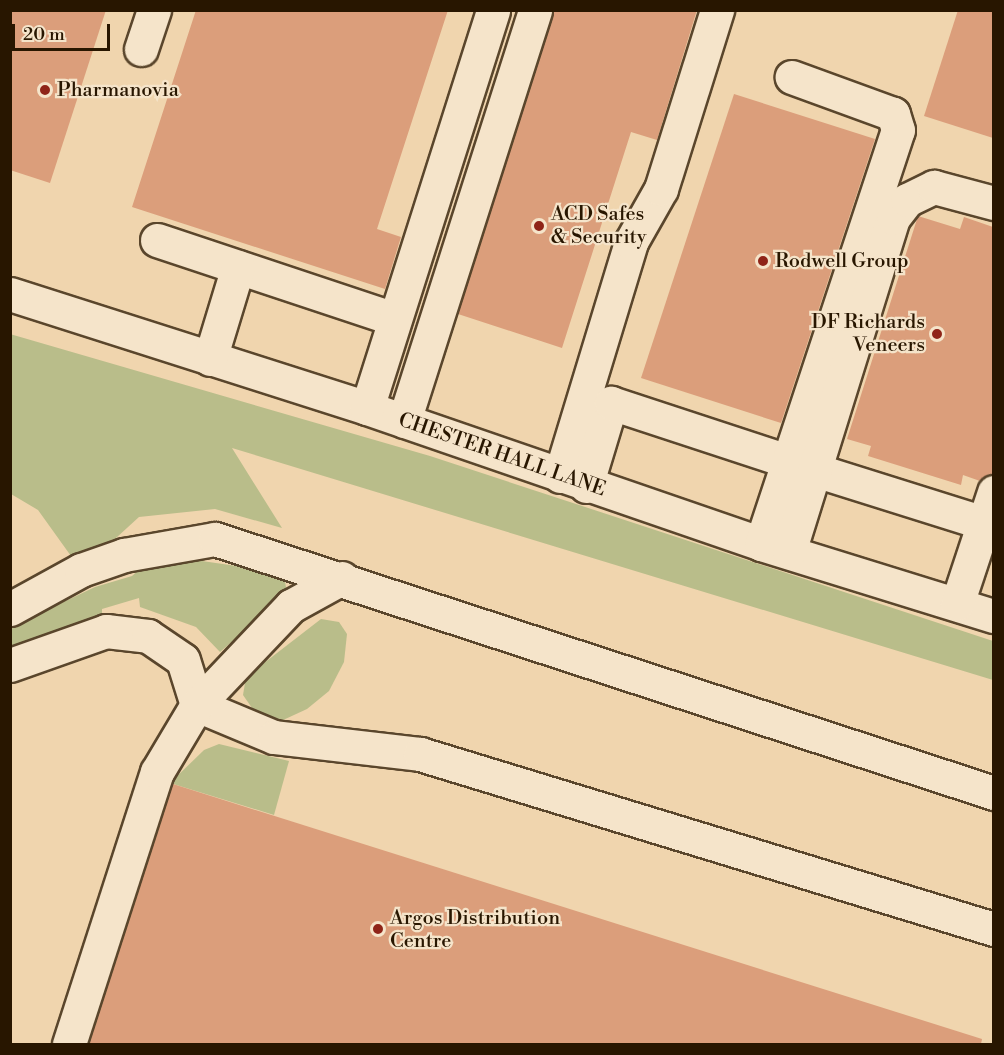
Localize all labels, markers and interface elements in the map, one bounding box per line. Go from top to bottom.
scale bar [15,12,112,50]
text: 20 m [23,23,65,46]
place label: Pharmanovia [57,78,179,102]
marker: Pharmanovia [38,83,52,97]
place label: ACD Safes & Security [551,202,646,249]
marker: ACD Safes & Security [532,219,546,233]
place label: Rodwell Group [775,249,909,273]
marker: Rodwell Group [756,254,770,268]
place label: DF Richards Veneers [811,310,925,357]
marker: DF Richards Veneers [930,327,944,341]
street label: CHESTER HALL LANE [395,408,609,502]
place label: Argos Distribution Centre [390,906,560,953]
marker: Argos Distribution Centre [371,922,385,936]

